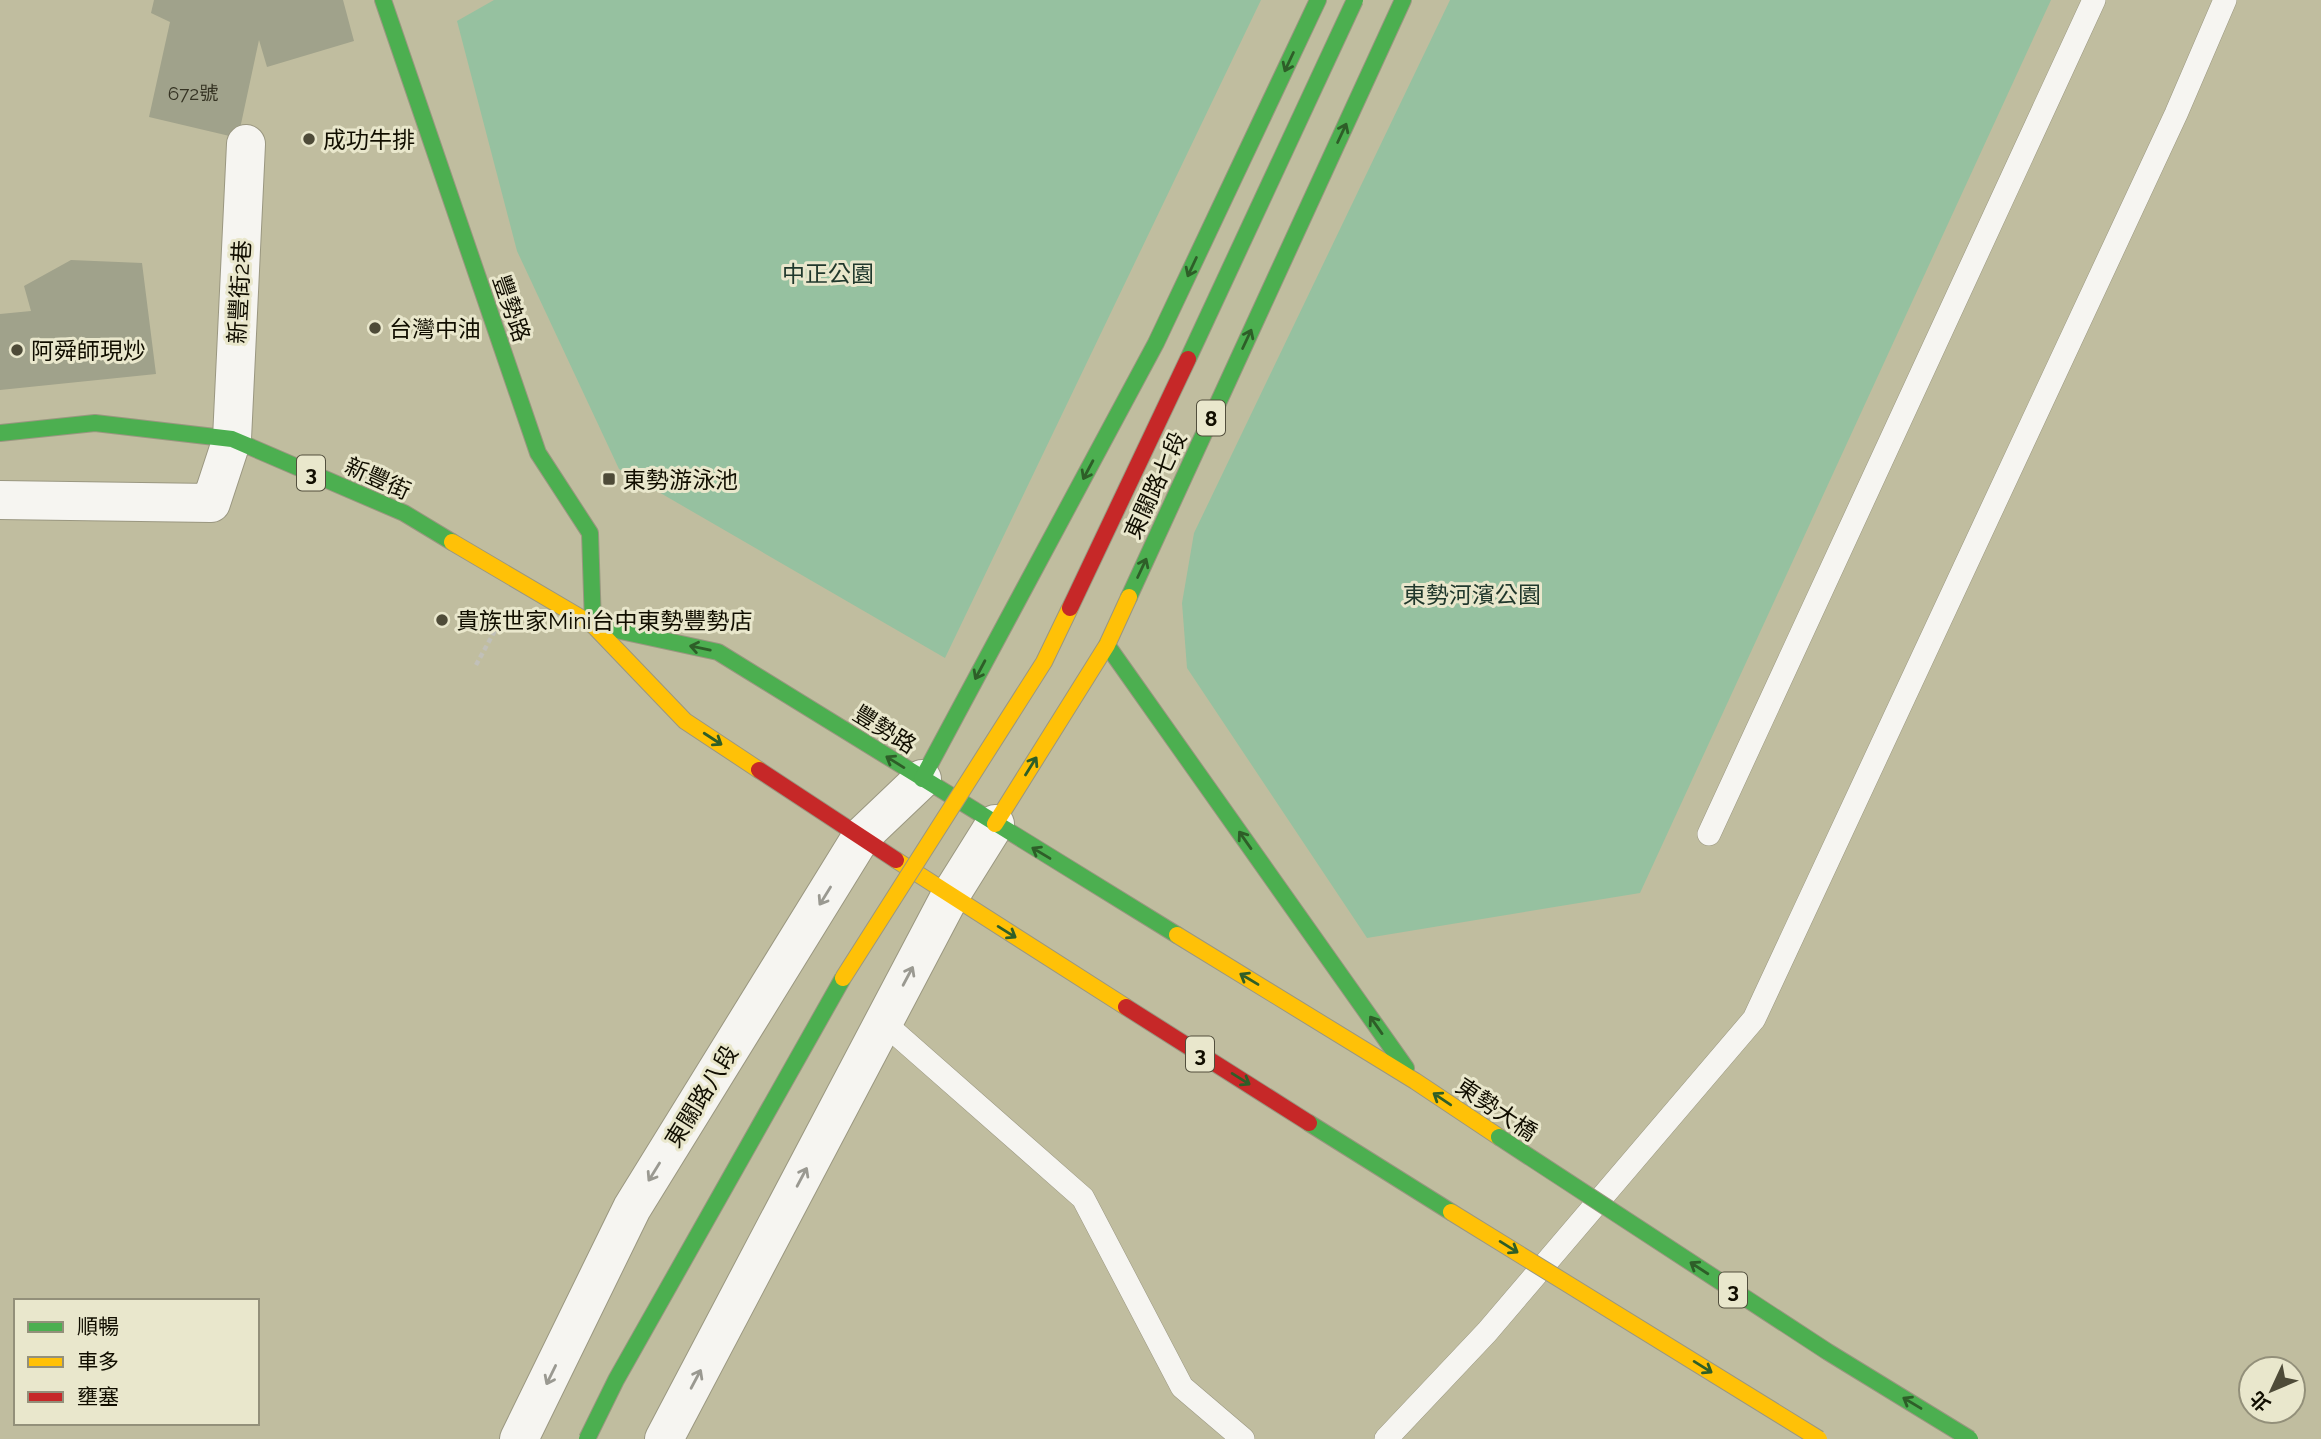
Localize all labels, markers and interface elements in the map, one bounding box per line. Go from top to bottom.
one-way arrow [1282,51,1295,72]
house number: 672號 [168,82,218,104]
one-way arrow [1336,122,1349,144]
place label: 成功牛排 [323,126,415,153]
marker: 成功牛排 [301,131,317,147]
street label: 新豐街2巷 [223,239,255,345]
one-way arrow [1185,256,1198,278]
park label: 中正公園 [782,260,874,287]
street label: 豐勢路 [488,271,536,345]
place label: 台灣中油 [389,315,481,342]
marker: 台灣中油 [367,320,383,336]
one-way arrow [1241,329,1254,350]
place label: 阿舜師現炒 [31,337,146,364]
marker: 阿舜師現炒 [9,342,25,358]
road number: 8 [1197,400,1225,436]
street label: 東關路七段 [1118,427,1192,543]
street label: 新豐街 [341,452,415,504]
road number: 3 [297,456,325,490]
one-way arrow [1081,459,1094,480]
place label: 東勢游泳池 [623,466,738,493]
marker: 東勢游泳池 [601,471,617,487]
one-way arrow [1136,558,1149,579]
park label: 東勢河濱公園 [1403,581,1541,608]
place label: 貴族世家Mini台中東勢豐勢店 [456,607,753,634]
marker: 貴族世家Mini台中東勢豐勢店 [434,612,450,628]
one-way arrow [689,640,712,654]
one-way arrow [973,659,987,680]
street label: 豐勢路 [849,699,921,759]
one-way arrow [702,732,722,746]
one-way arrow [886,755,905,770]
one-way arrow [1024,757,1038,777]
one-way arrow [1238,831,1252,850]
one-way arrow [1032,845,1052,859]
one-way arrow [818,885,832,905]
one-way arrow [997,926,1017,940]
one-way arrow [901,966,915,987]
one-way arrow [1239,972,1259,986]
one-way arrow [1369,1016,1383,1035]
road number: 3 [1186,1036,1214,1072]
street label: 東關路八段 [659,1040,743,1152]
street label: 東勢大橋 [1451,1072,1543,1146]
one-way arrow [1231,1073,1251,1087]
one-way arrow [1433,1092,1452,1106]
one-way arrow [646,1162,660,1182]
one-way arrow [796,1167,809,1188]
one-way arrow [1499,1241,1519,1255]
one-way arrow [1690,1261,1710,1275]
road number: 3 [1719,1272,1747,1308]
legend [14,1299,259,1425]
text: 順暢 [77,1314,119,1339]
text: 車多 [77,1349,119,1374]
north arrow [2237,1355,2307,1425]
one-way arrow [1692,1361,1712,1375]
one-way arrow [543,1364,557,1385]
one-way arrow [689,1369,703,1389]
text: 壅塞 [77,1384,119,1409]
text: 北 [2245,1387,2274,1416]
one-way arrow [1902,1396,1922,1410]

